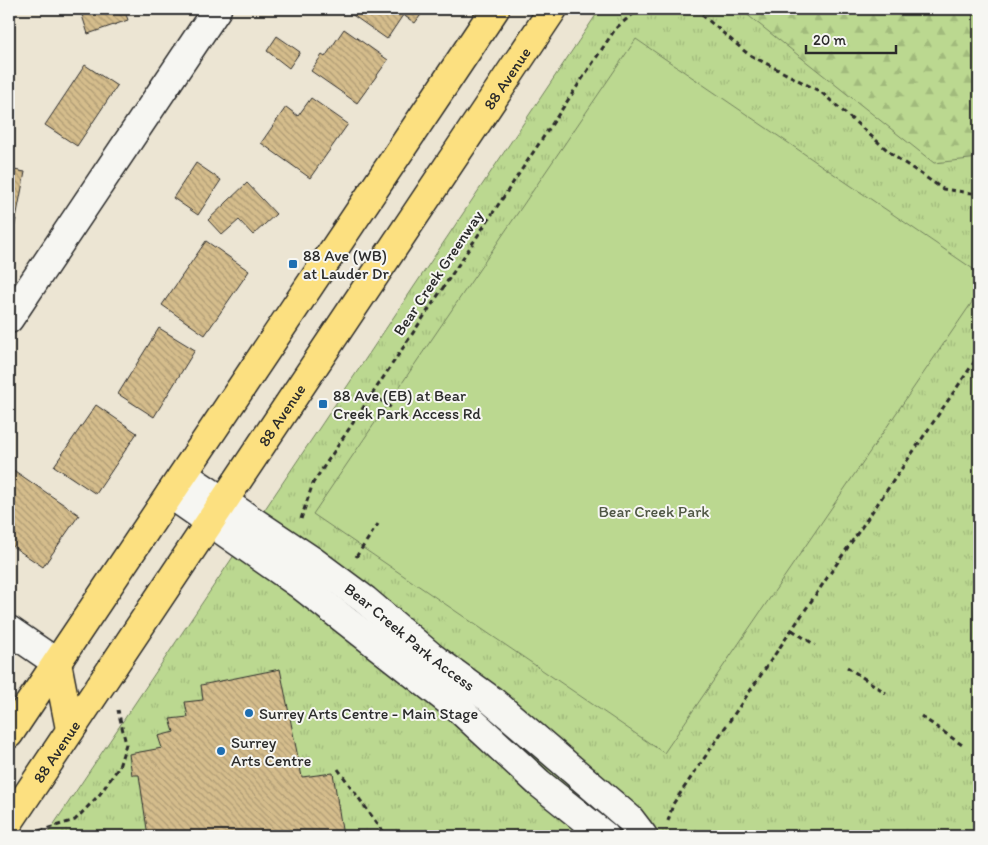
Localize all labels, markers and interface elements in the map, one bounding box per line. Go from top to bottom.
scale bar [806,22,896,54]
text: 20 m [813,31,847,49]
street label: 88 Avenue [479,43,535,113]
street label: Bear Creek Greenway [389,206,487,339]
place label: 88 Ave (WB) at Lauder Dr [303,246,389,283]
marker: 88 Ave (WB) at Lauder Dr [287,258,299,270]
street label: 88 Avenue [254,380,309,450]
place label: 88 Ave (EB) at Bear Creek Park Access Rd [333,386,481,423]
marker: 88 Ave (EB) at Bear Creek Park Access Rd [317,398,329,410]
park label: Bear Creek Park [598,502,710,521]
street label: Bear Creek Park Access [341,579,479,695]
place label: Surrey Arts Centre - Main Stage [259,704,479,723]
marker: Surrey Arts Centre - Main Stage [243,707,255,719]
street label: 88 Avenue [29,716,84,786]
place label: Surrey Arts Centre [231,733,311,770]
marker: Surrey Arts Centre [215,745,227,757]

